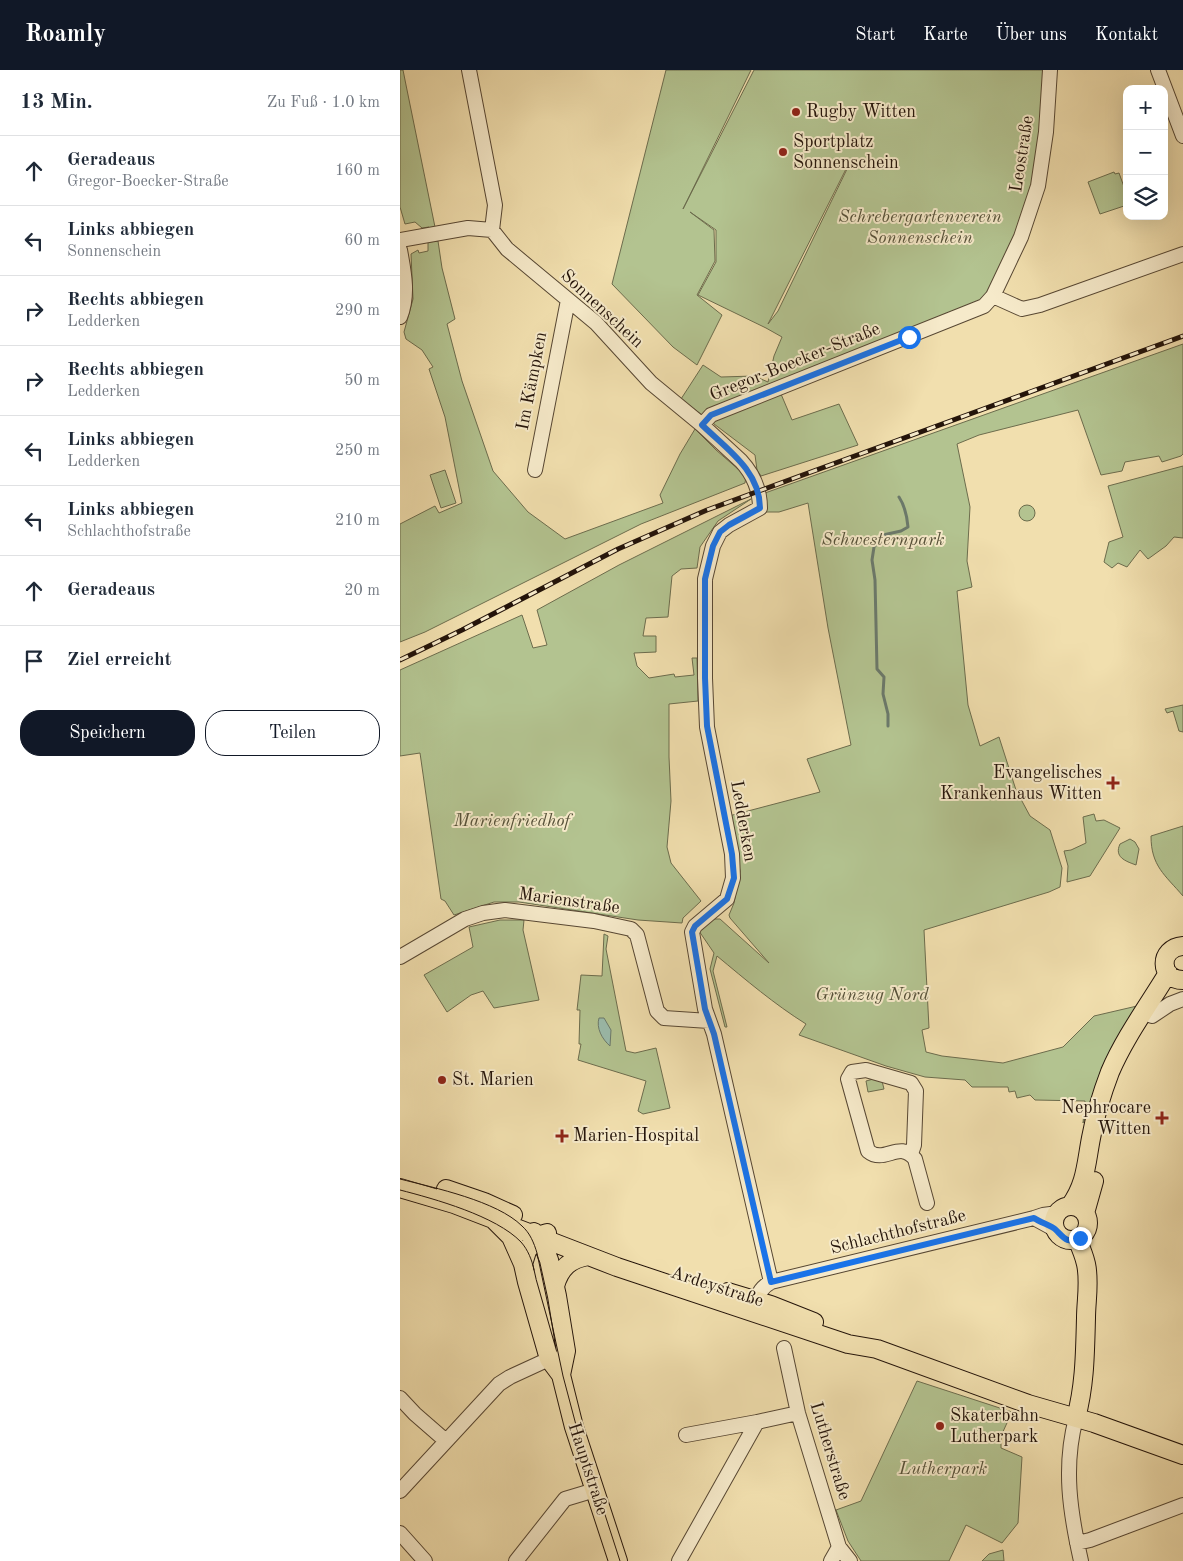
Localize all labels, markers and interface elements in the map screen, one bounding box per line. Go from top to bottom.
text: Roamly [25,23,106,47]
text: Start [855,26,895,44]
text: Karte [923,26,968,44]
text: Über uns [996,26,1067,44]
text: Kontakt [1095,26,1158,44]
map controls [1123,85,1168,220]
button: + [1123,85,1168,130]
text: 13 Min. [20,92,93,113]
text: Zu Fuß · 1.0 km [267,95,380,111]
place label: Rugby Witten [806,103,916,121]
marker: Rugby Witten [790,106,802,118]
street label: Leostraße [1007,114,1037,194]
button: − [1123,130,1168,175]
place label: Sportplatz Sonnenschein [793,133,899,172]
marker: Sportplatz Sonnenschein [777,146,789,158]
text: Geradeaus [67,151,155,170]
icon: ahead [20,157,48,185]
text: 160 m [335,163,380,179]
text: Gregor-Boecker-Straße [67,174,229,190]
button: layers [1123,175,1168,220]
park label: Schrebergartenverein Sonnenschein [838,208,1002,247]
text: Links abbiegen [67,221,194,240]
icon: left [20,227,48,255]
text: 60 m [344,233,380,249]
text: Sonnenschein [67,244,161,260]
street label: Sonnenschein [557,266,647,352]
text: Rechts abbiegen [67,291,204,310]
icon: right [20,297,48,325]
text: 290 m [335,303,380,319]
text: Ledderken [67,314,140,330]
street label: Gregor-Boecker-Straße [707,320,883,404]
route start [898,326,921,349]
street label: Im Kämpken [514,330,550,432]
text: Rechts abbiegen [67,361,204,380]
icon: right [20,367,48,395]
text: 50 m [344,373,380,389]
text: Ledderken [67,384,140,400]
text: Links abbiegen [67,431,194,450]
icon: left [20,437,48,465]
text: 250 m [335,443,380,459]
text: Ledderken [67,454,140,470]
text: Links abbiegen [67,501,194,520]
icon: left [20,507,48,535]
text: 210 m [335,513,380,529]
text: Schlachthofstraße [67,524,191,540]
park label: Schwesternpark [822,531,945,549]
icon: ahead [20,577,48,605]
text: Geradeaus [67,581,155,600]
text: 20 m [344,583,380,599]
icon: arrive [20,647,48,675]
text: Ziel erreicht [67,651,172,670]
button: Speichern [20,710,195,756]
button: Teilen [205,710,380,756]
place label: Evangelisches Krankenhaus Witten [940,764,1102,803]
marker: Evangelisches Krankenhaus Witten [1106,776,1120,790]
street label: Ledderken [727,779,759,863]
park label: Marienfriedhof [453,812,574,830]
street label: Marienstraße [517,885,621,917]
park label: Grünzug Nord [815,986,929,1004]
place label: St. Marien [452,1071,534,1089]
marker: St. Marien [436,1074,448,1086]
place label: Nephrocare Witten [1061,1099,1151,1138]
marker: Nephrocare Witten [1155,1111,1169,1125]
place label: Marien-Hospital [573,1127,699,1145]
marker: Marien-Hospital [555,1129,569,1143]
street label: Schlachthofstraße [828,1206,968,1258]
route end [1069,1227,1092,1250]
street label: Ardeystraße [668,1264,766,1310]
street label: Lutherstraße [807,1400,853,1502]
place label: Skaterbahn Lutherpark [950,1407,1039,1446]
street label: Hauptstraße [565,1420,611,1518]
marker: Skaterbahn Lutherpark [934,1420,946,1432]
park label: Lutherpark [898,1460,987,1478]

